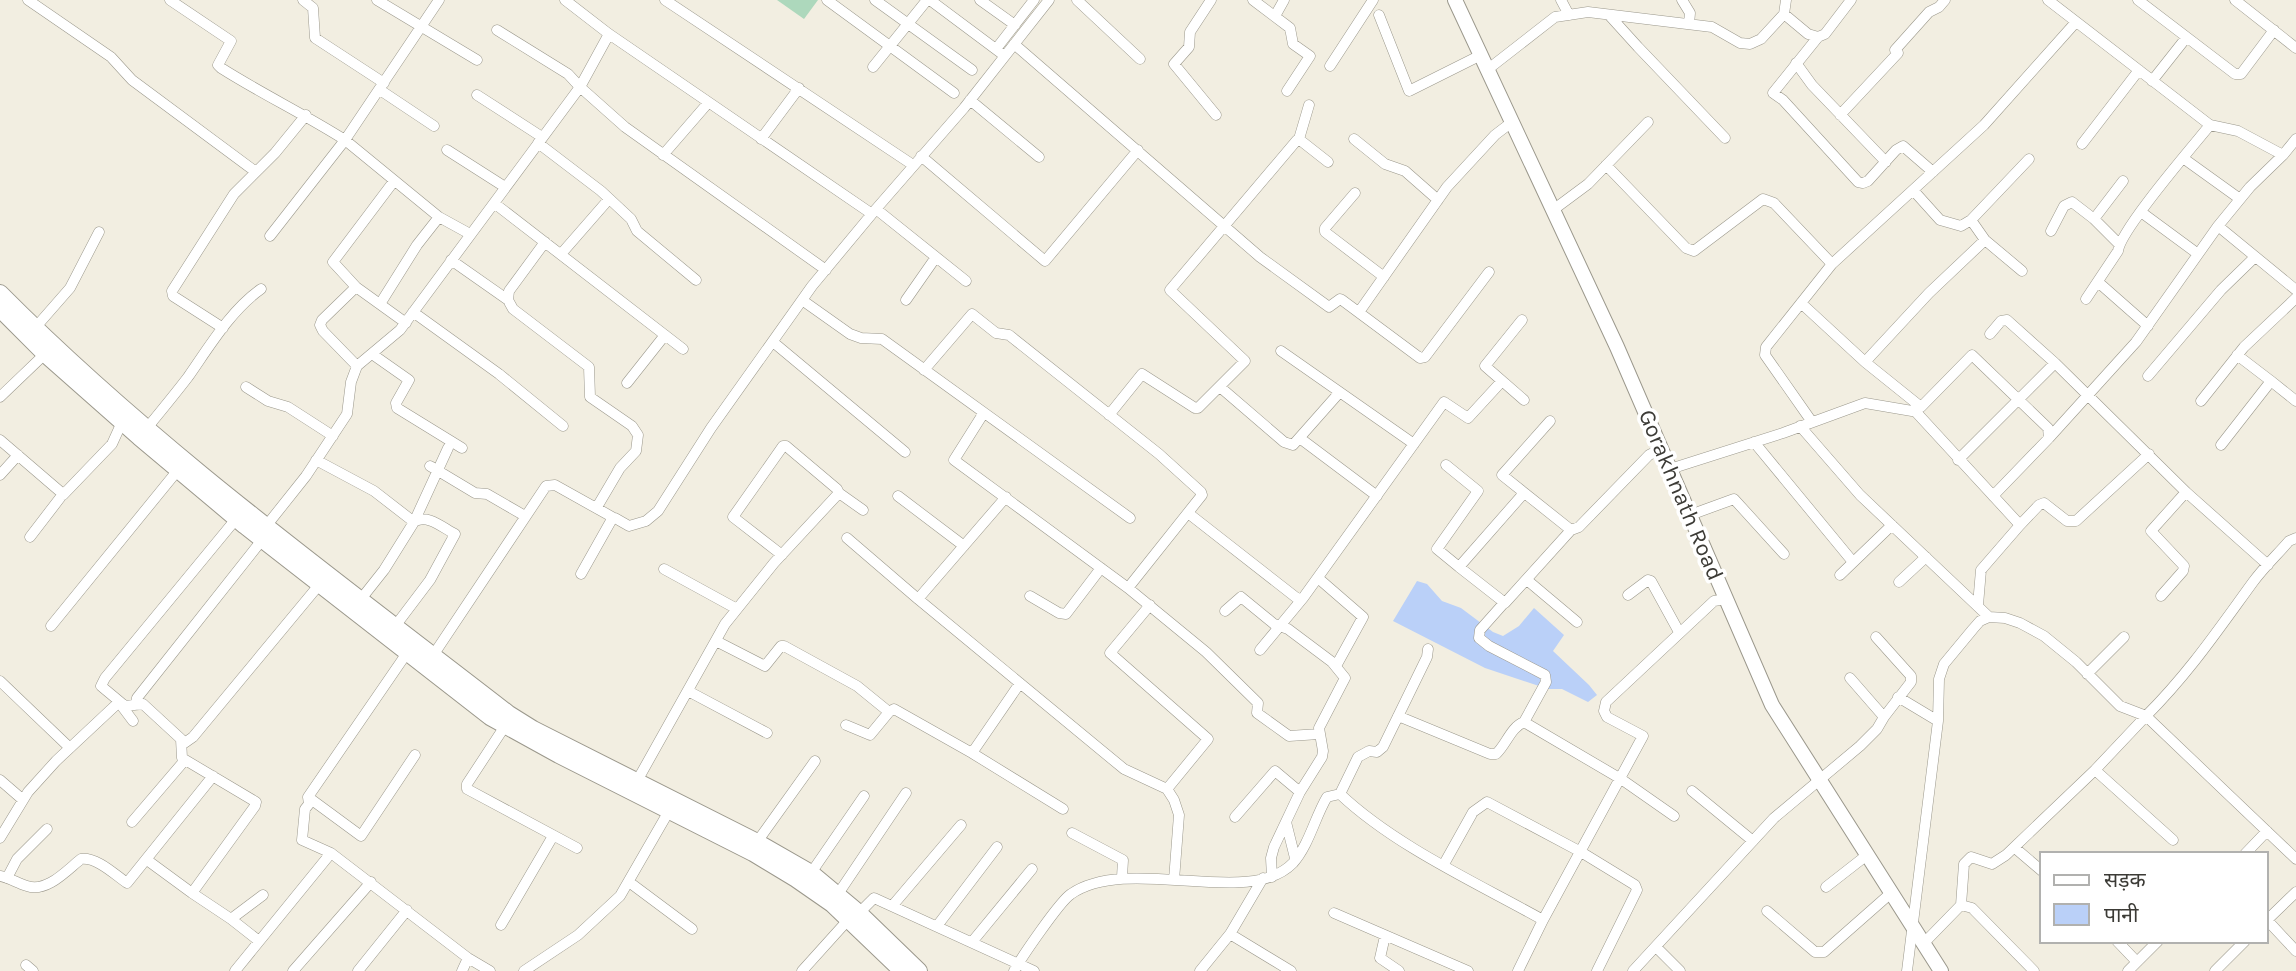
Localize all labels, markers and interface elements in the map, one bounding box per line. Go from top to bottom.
street label: Gorakhnath Road [1633,406,1729,584]
legend [2040,852,2268,943]
text: सड़क [2104,868,2146,892]
text: पानी [2104,903,2139,927]

